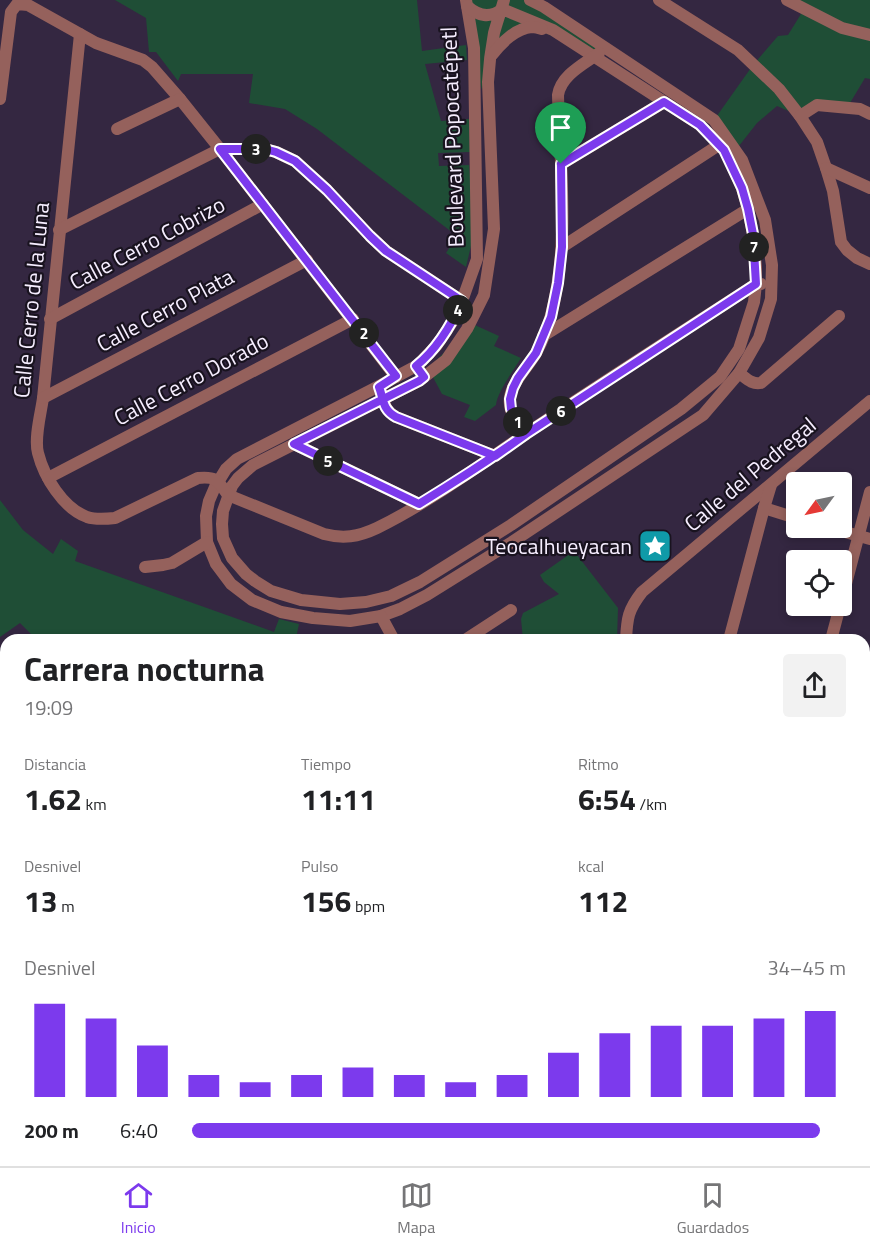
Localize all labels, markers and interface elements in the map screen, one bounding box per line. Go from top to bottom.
street label: Boulevard Popocatépetl [431,26,473,248]
pin [535,102,586,164]
icon: arrive [544,111,577,144]
pin: 3 [241,134,271,164]
text: 3 [252,137,260,161]
street label: Calle Cerro Cobrizo [63,188,231,298]
street label: Calle Cerro de la Luna [4,200,58,400]
pin: 7 [739,232,769,262]
text: 7 [750,235,758,259]
street label: Calle Cerro Plata [90,259,240,361]
pin: 4 [443,295,473,325]
text: 4 [454,298,462,322]
pin: 2 [349,318,379,348]
text: 2 [360,321,368,345]
street label: Calle Cerro Dorado [107,324,275,434]
pin: 6 [546,396,576,426]
text: 6 [557,399,565,423]
pin: 1 [503,407,533,437]
street label: Calle del Pedregal [676,408,824,540]
text: 1 [514,410,522,434]
pin: 5 [313,446,343,476]
text: 5 [324,449,332,473]
north arrow [786,472,852,538]
map controls [786,472,852,616]
place icon: Teocalhueyacan [637,528,673,564]
place label: Teocalhueyacan [486,529,632,563]
button: locate [786,550,852,616]
text: Carrera nocturna [24,644,265,694]
button: share [783,654,846,717]
text: 19:09 [24,692,73,723]
text: Distancia [24,752,86,776]
text: Tiempo [301,752,351,776]
text: Ritmo [578,752,619,776]
text: 1.62 [24,776,82,822]
text: 11:11 [301,776,376,822]
text: 6:54 [578,776,636,822]
text: km [82,792,107,816]
text: /km [636,792,667,816]
text: Desnivel [24,854,81,878]
text: Pulso [301,854,339,878]
text: kcal [578,854,604,878]
text: 13 [24,878,58,924]
text: 156 [301,878,351,924]
text: 112 [578,878,628,924]
text: m [58,894,75,918]
text: bpm [351,894,385,918]
text: Desnivel [24,952,96,983]
text: 34–45 m [767,952,846,983]
text: 200 m [24,1115,79,1146]
text: 6:40 [120,1115,158,1146]
tab: Inicio [121,1179,156,1239]
tab: Mapa [397,1179,435,1239]
tab: Guardados [677,1179,749,1239]

